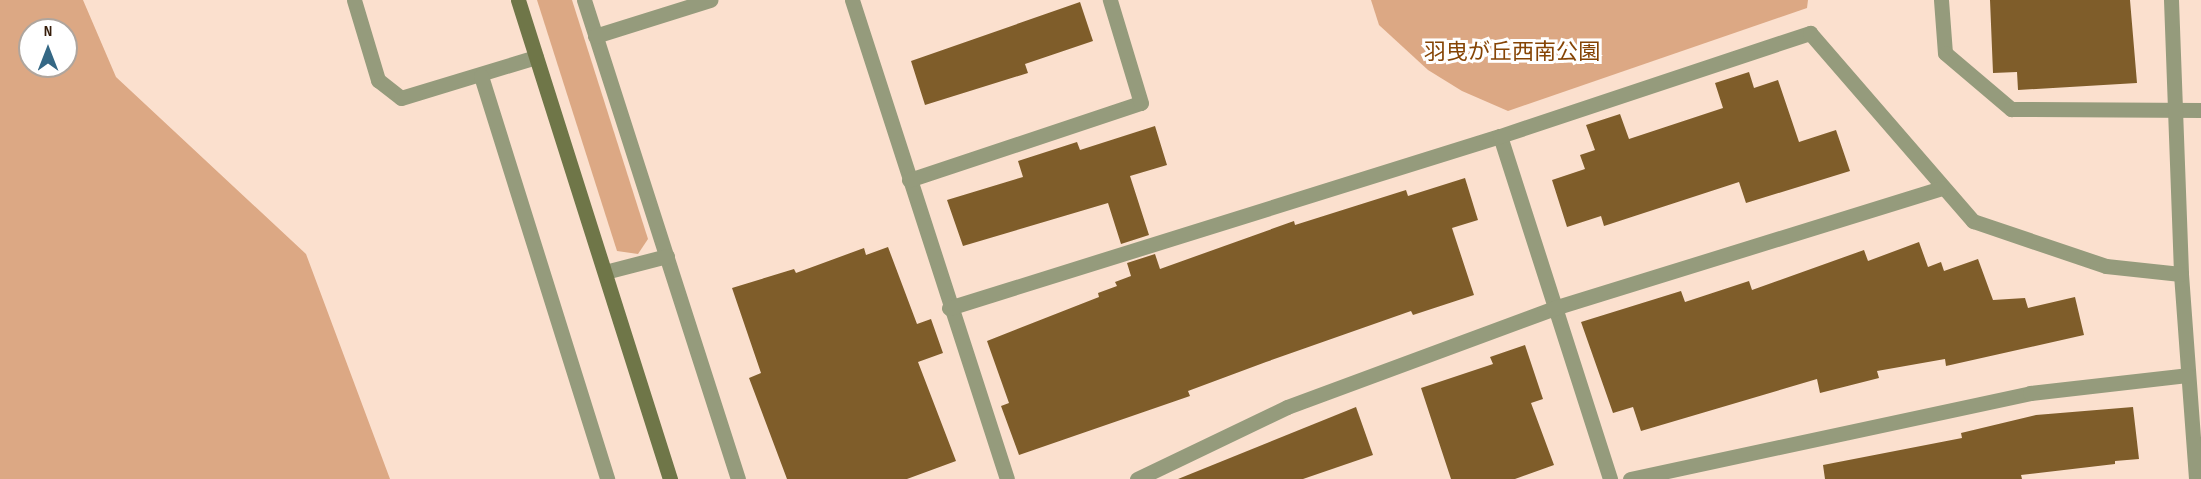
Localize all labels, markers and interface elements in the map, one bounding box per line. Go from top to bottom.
north arrow [18,18,78,78]
text: N [44,22,52,41]
park label: 羽曳が丘西南公園 [1424,40,1600,66]

